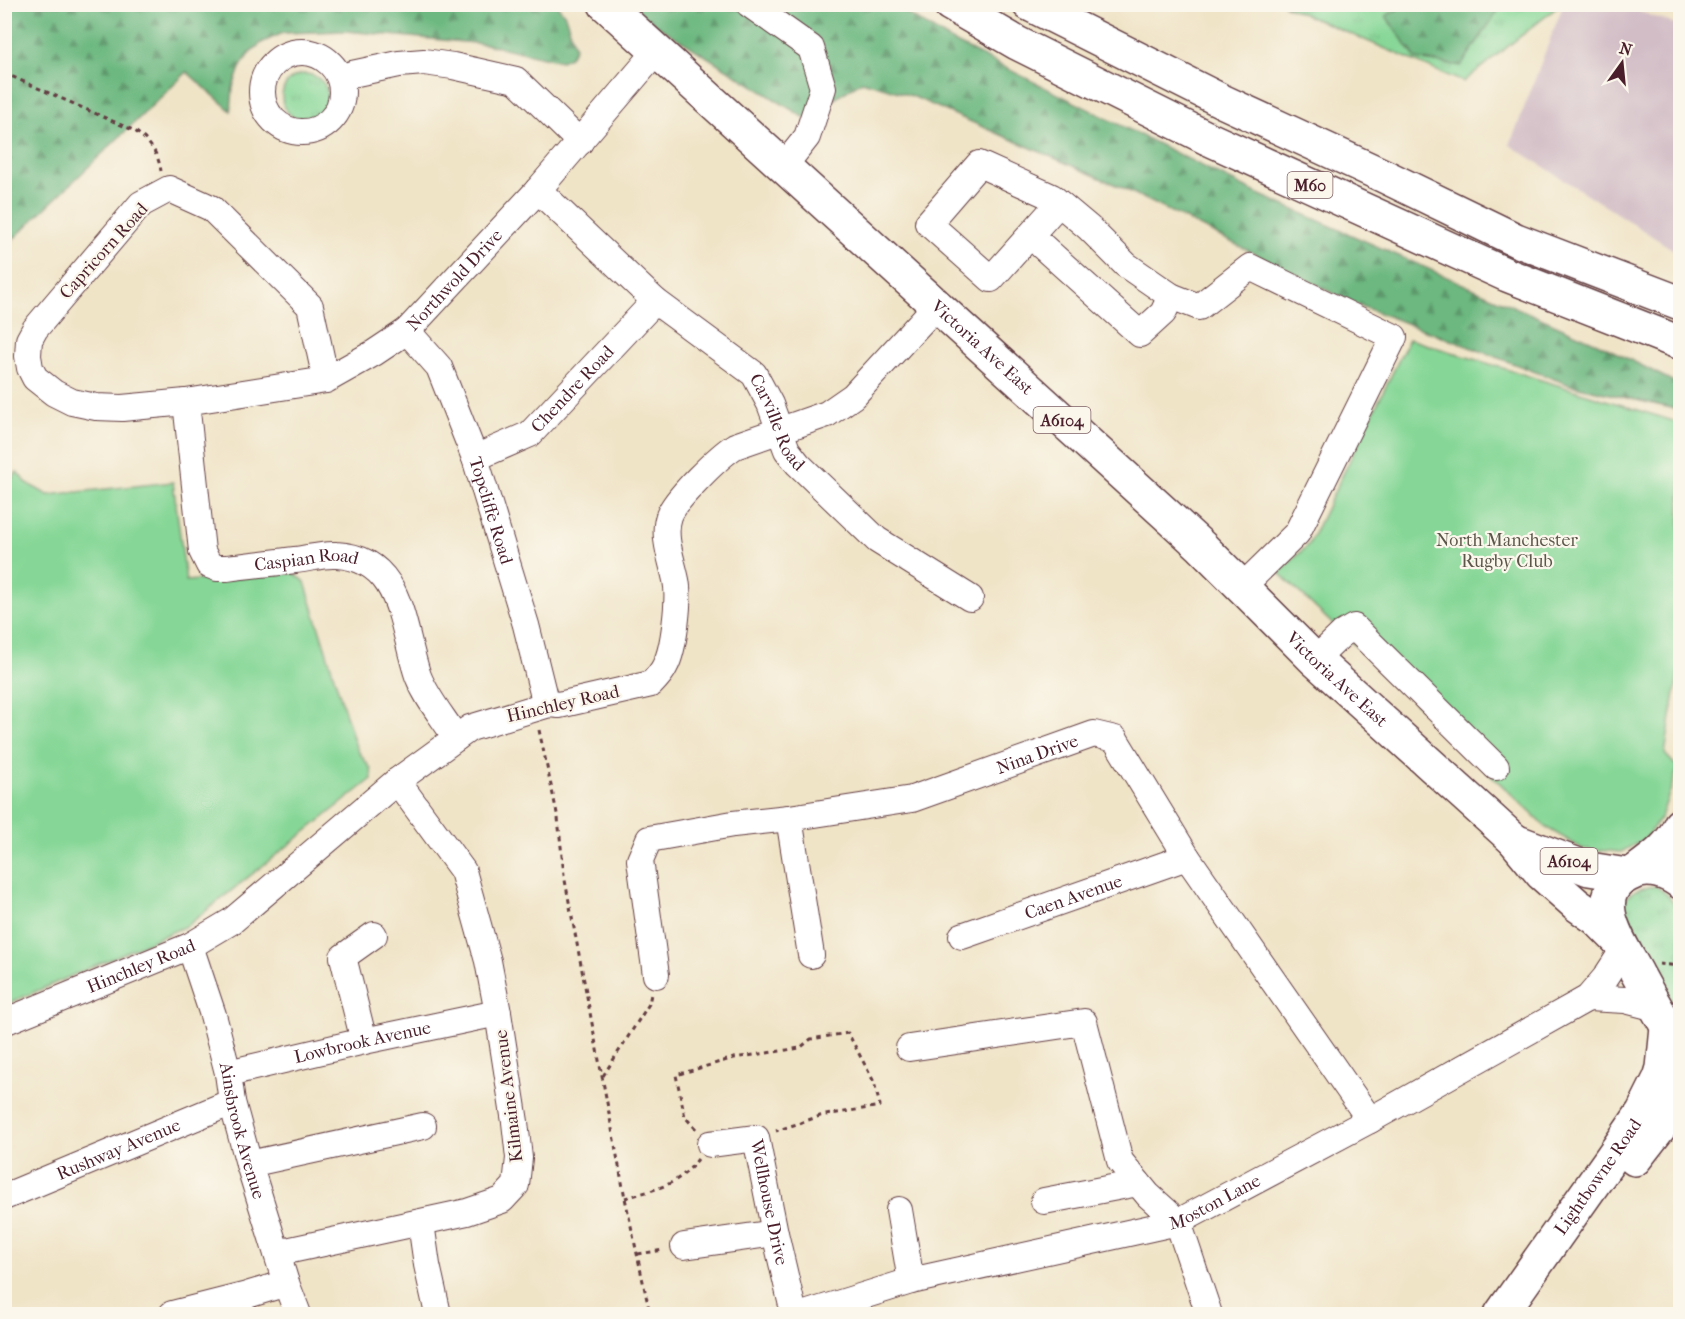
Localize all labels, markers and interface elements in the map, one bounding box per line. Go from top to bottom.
north arrow [1592,33,1652,93]
text: N [1617,38,1635,60]
road number: M60 [1288,172,1332,198]
street label: Capricorn Road [55,199,153,303]
street label: Northwold Drive [402,225,507,335]
street label: Victoria Ave East [926,295,1038,399]
street label: Chendre Road [527,341,618,437]
street label: Carville Road [745,370,809,475]
road number: A6104 [1034,407,1090,433]
street label: Topcliffe Road [465,454,517,567]
park label: North Manchester Rugby Club [1436,530,1578,572]
street label: Caspian Road [253,544,361,575]
street label: Victoria Ave East [1281,626,1393,732]
street label: Hinchley Road [505,681,622,727]
street label: Nina Drive [993,730,1081,779]
road number: A6104 [1540,848,1598,874]
street label: Caen Avenue [1022,870,1125,924]
street label: Hinchley Road [84,934,198,997]
street label: Lowbrook Avenue [292,1017,433,1068]
street label: Kilmaine Avenue [490,1029,528,1163]
street label: Ainsbrook Avenue [215,1059,270,1202]
street label: Rushway Avenue [53,1114,184,1184]
street label: Lightbowne Road [1550,1114,1646,1239]
street label: Wellhouse Drive [746,1137,793,1267]
street label: Moston Lane [1167,1170,1264,1234]

